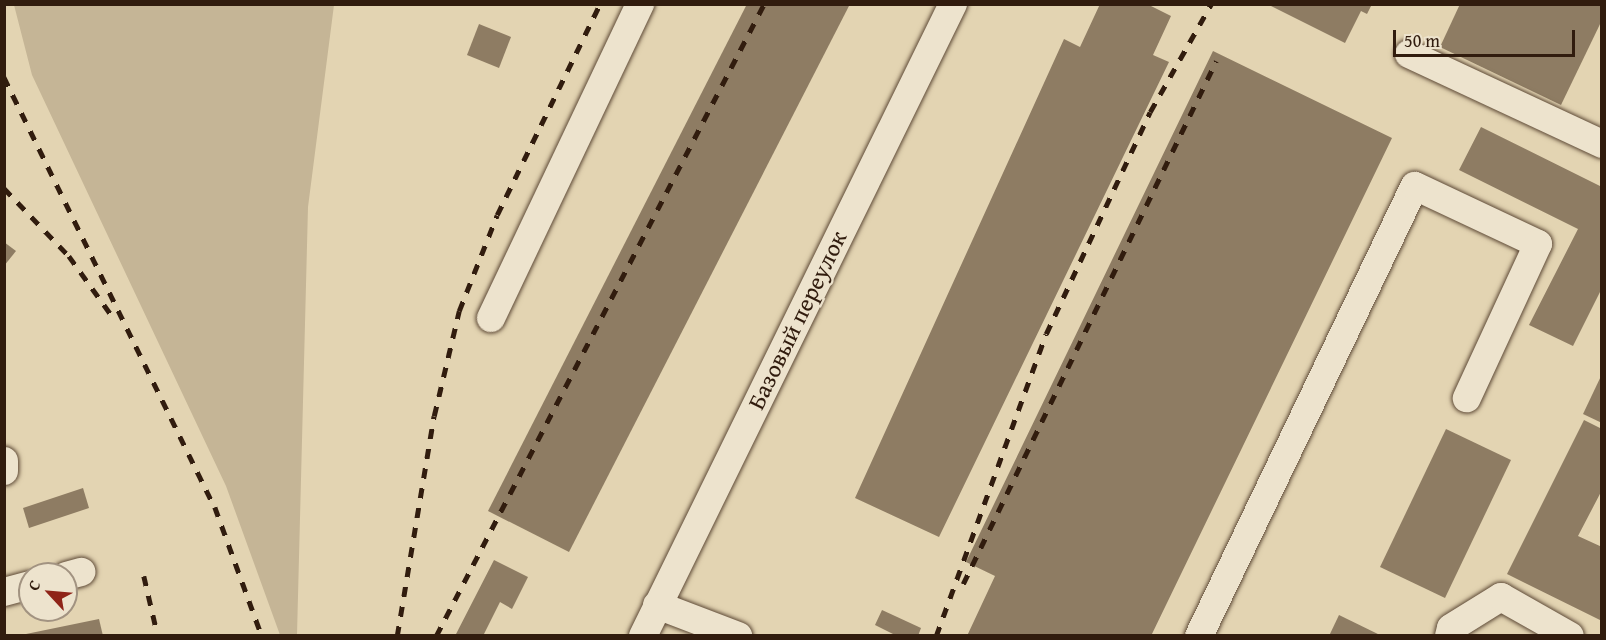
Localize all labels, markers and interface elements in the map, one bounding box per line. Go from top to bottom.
scale bar [1396,18,1578,56]
text: 50 m [1404,27,1440,54]
street label: Базовый переулок [741,226,853,414]
north arrow [18,562,78,622]
text: С [21,576,46,594]

